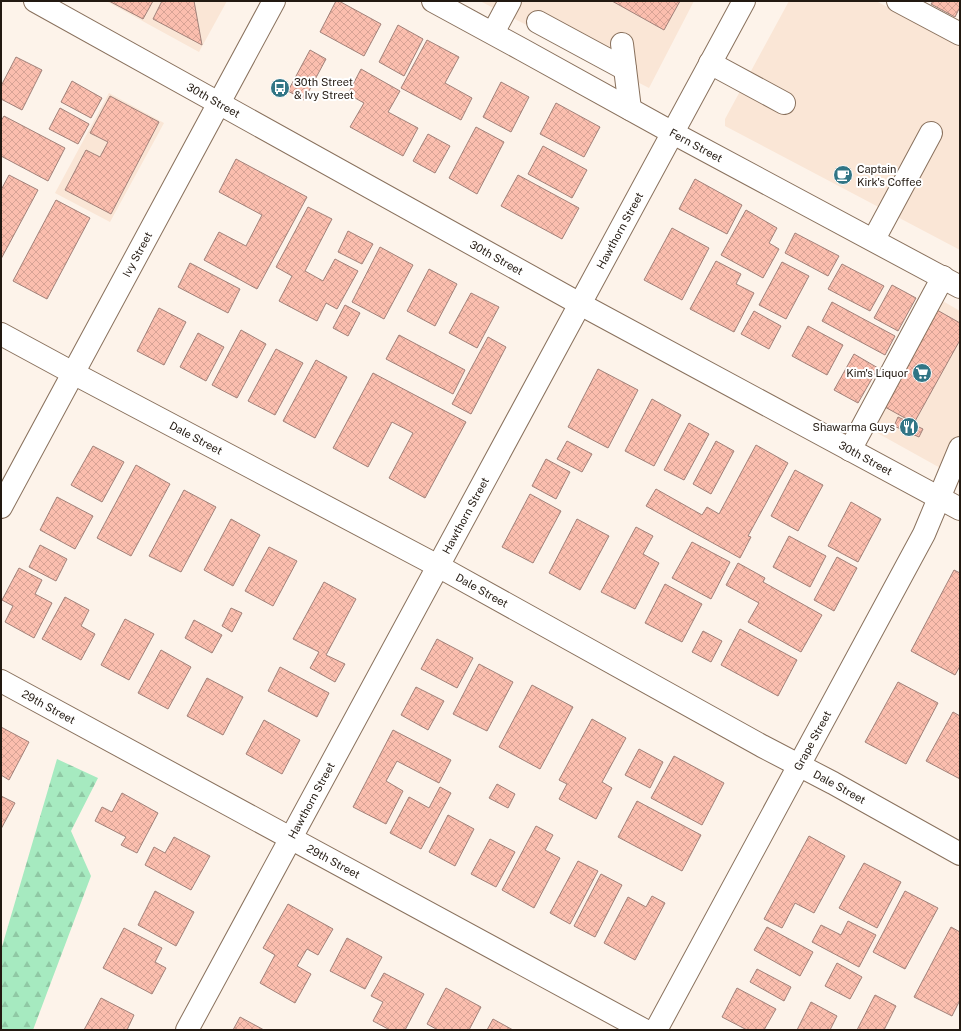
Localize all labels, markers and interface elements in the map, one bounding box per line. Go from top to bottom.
place label: 30th Street & Ivy Street [294,76,354,101]
bus stop icon: 30th Street & Ivy Street [269,77,291,99]
street label: 30th Street [185,81,242,120]
street label: Fern Street [668,126,724,164]
place label: Captain Kirk's Coffee [857,163,922,188]
cafe icon: Captain Kirk's Coffee [832,164,854,186]
street label: Hawthorn Street [594,190,645,271]
street label: Ivy Street [120,230,154,279]
street label: 30th Street [468,238,525,277]
supermarket icon: Kim's Liquor [911,362,933,384]
place label: Kim's Liquor [846,367,908,379]
restaurant icon: Shawarma Guys [898,416,920,438]
street label: Dale Street [168,419,224,457]
place label: Shawarma Guys [813,421,895,433]
street label: 30th Street [837,439,894,477]
street label: Hawthorn Street [440,475,491,556]
street label: Dale Street [454,571,510,610]
street label: 29th Street [20,687,77,726]
street label: Grape Street [791,709,833,772]
street label: Hawthorn Street [286,760,337,841]
street label: Dale Street [811,768,868,806]
street label: 29th Street [304,842,362,881]

